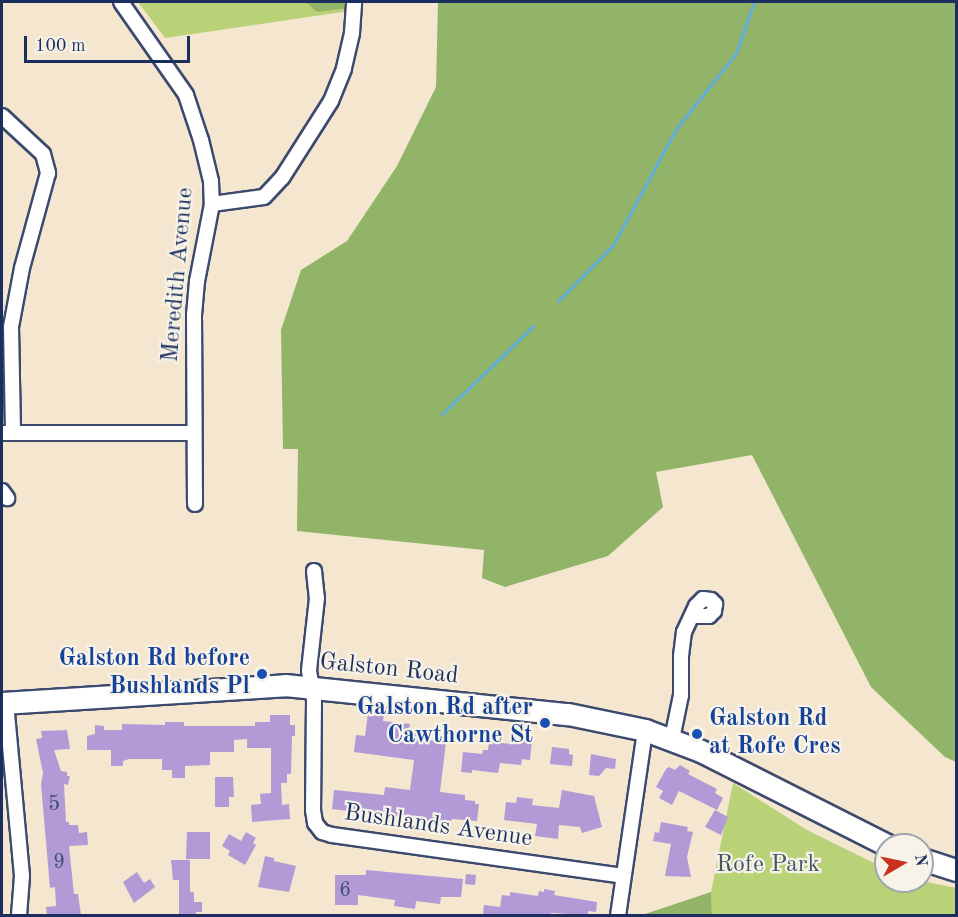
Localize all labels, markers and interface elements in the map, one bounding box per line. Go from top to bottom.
scale bar [27,24,194,62]
text: 100 m [35,37,86,55]
street label: Meredith Avenue [157,186,201,364]
place label: Galston Rd before Bushlands Pl [59,646,250,702]
street label: Galston Road [318,648,460,692]
marker: Galston Rd before Bushlands Pl [255,667,269,681]
place label: Galston Rd after Cawthorne St [357,695,533,751]
place label: Galston Rd at Rofe Cres [709,706,841,762]
marker: Galston Rd after Cawthorne St [538,716,552,730]
marker: Galston Rd at Rofe Cres [690,727,704,741]
house number: 5 [48,792,60,818]
street label: Bushlands Avenue [342,800,534,854]
north arrow [874,833,934,893]
house number: 9 [53,850,65,876]
park label: Rofe Park [716,852,820,880]
text: N [911,853,929,868]
house number: 6 [339,878,351,904]

